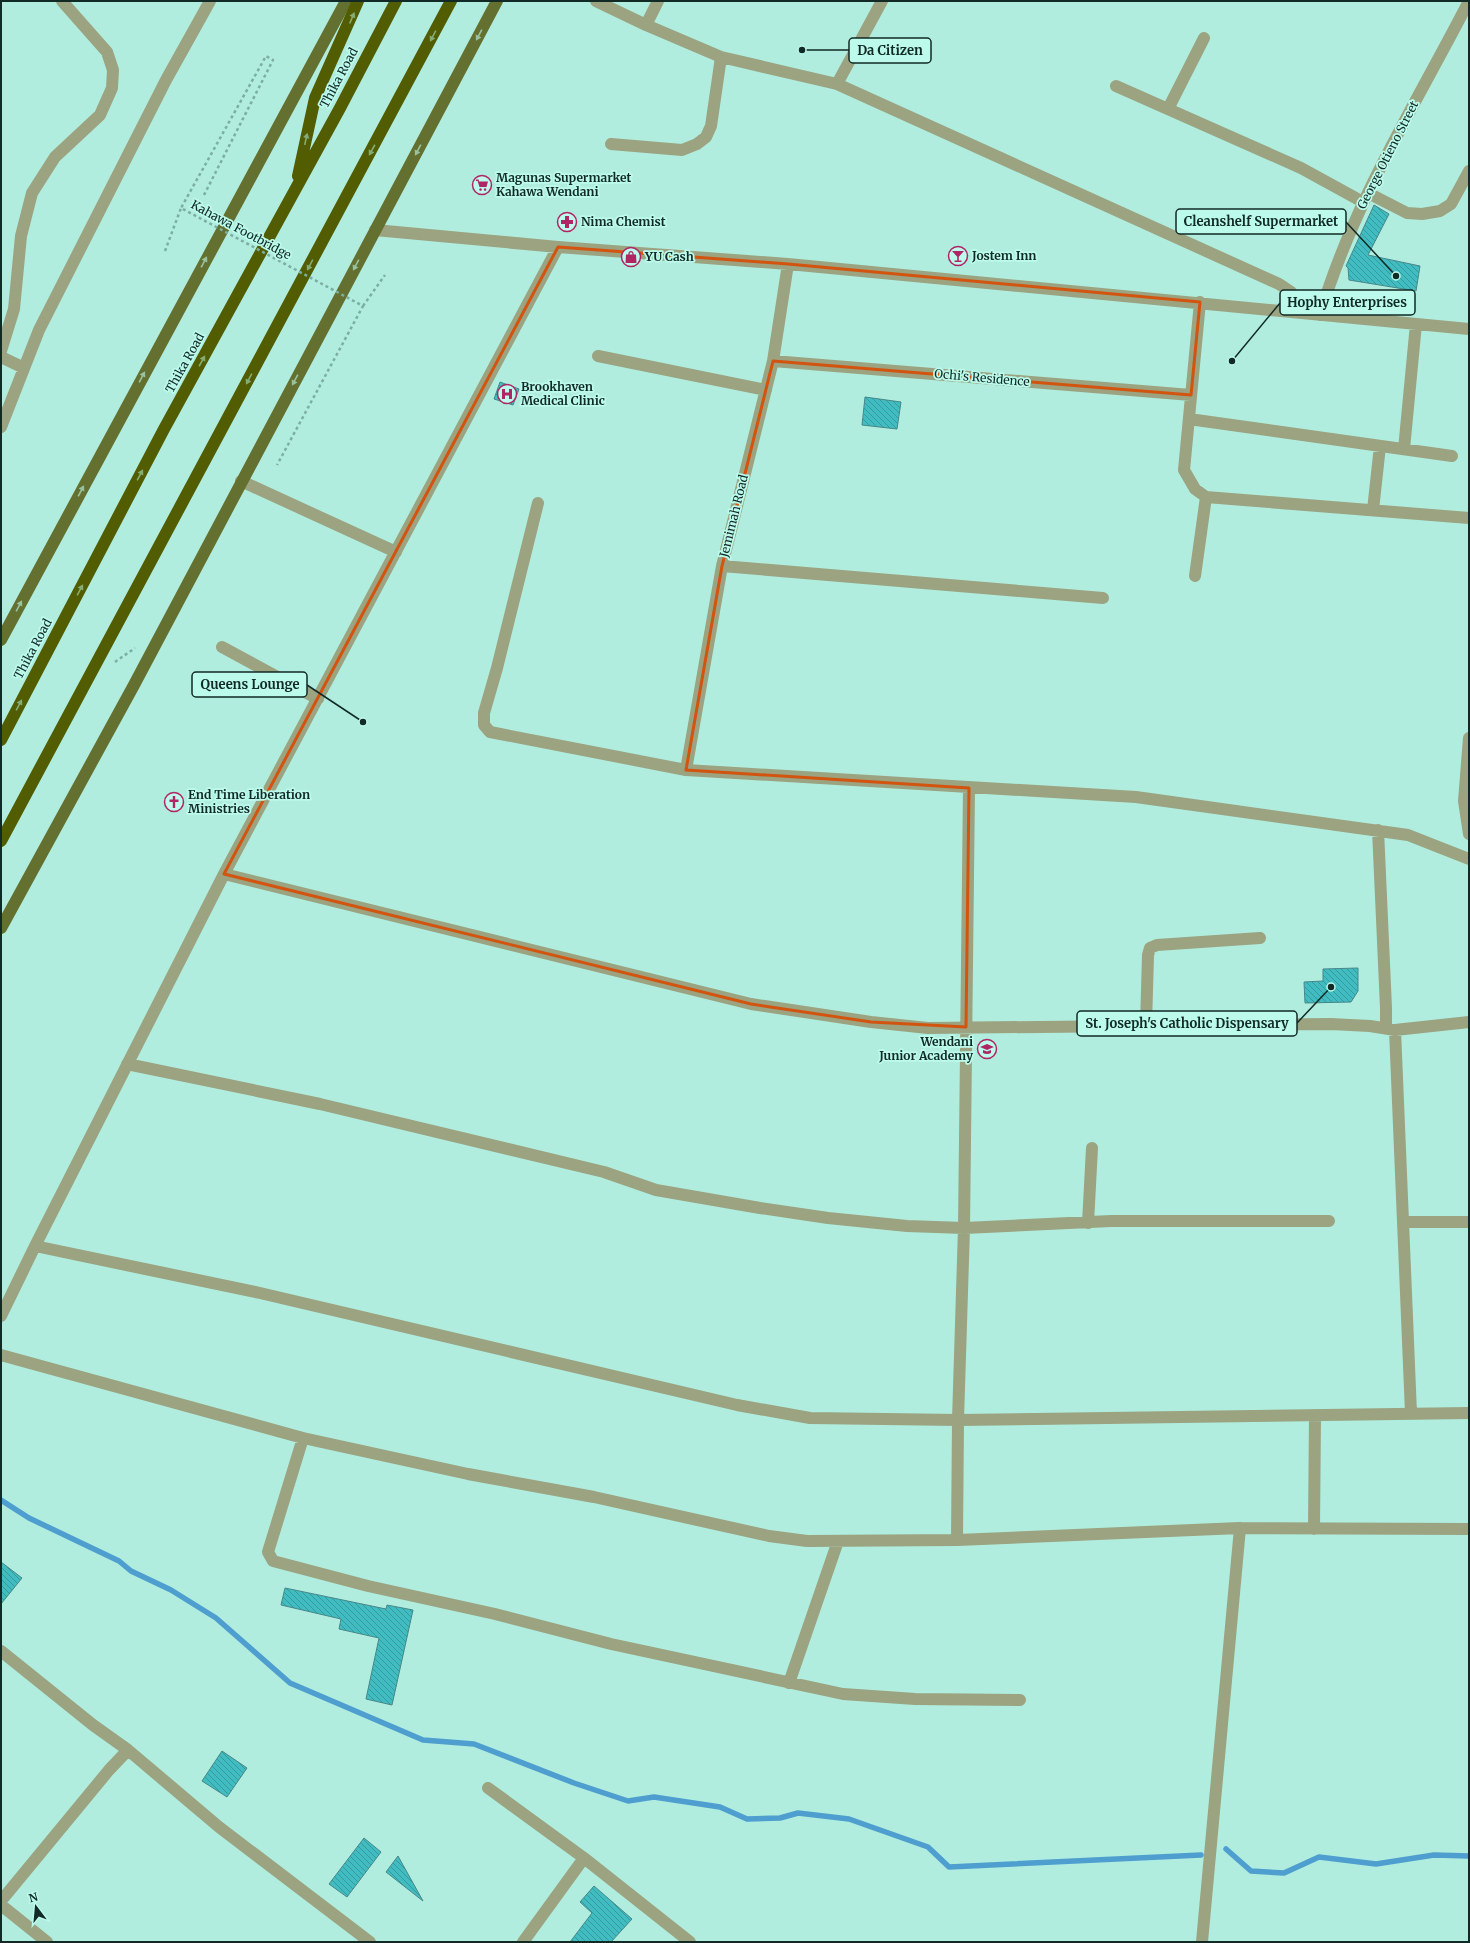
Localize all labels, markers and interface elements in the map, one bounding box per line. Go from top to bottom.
one-way arrow [349,12,355,24]
one-way arrow [430,30,436,41]
one-way arrow [475,30,482,41]
callout: Da Citizen [849,38,931,63]
text: Da Citizen [857,42,923,59]
street label: Thika Road [316,45,361,110]
street label: George Otieno Street [1354,98,1422,211]
one-way arrow [304,133,310,145]
one-way arrow [368,144,375,156]
one-way arrow [414,144,421,156]
place label: Magunas Supermarket Kahawa Wendani [496,170,632,199]
supermarket icon: Magunas Supermarket Kahawa Wendani [471,174,493,196]
street label: Kahawa Footbridge [188,197,294,262]
callout: Cleanshelf Supermarket [1176,209,1346,234]
pharmacy icon: Nima Chemist [556,211,578,233]
text: Cleanshelf Supermarket [1184,213,1339,230]
place label: Nima Chemist [581,214,666,229]
bar icon: Jostem Inn [947,245,969,267]
shop icon: YU Cash [620,246,642,268]
place label: Jostem Inn [971,248,1037,263]
place label: YU Cash [644,249,694,264]
one-way arrow [201,257,207,268]
one-way arrow [307,259,313,270]
one-way arrow [353,259,360,271]
callout: Hophy Enterprises [1280,290,1415,315]
text: Hophy Enterprises [1287,294,1407,311]
street label: Thika Road [162,330,207,395]
one-way arrow [198,355,205,367]
street label: Ochi's Residence [934,366,1030,389]
one-way arrow [139,371,146,383]
one-way arrow [245,373,252,385]
one-way arrow [292,374,299,386]
place label: Brookhaven Medical Clinic [521,379,605,408]
hospital icon: Brookhaven Medical Clinic [496,383,518,405]
one-way arrow [137,469,143,481]
street label: Jemimah Road [716,473,751,560]
one-way arrow [78,486,84,497]
one-way arrow [76,585,83,596]
one-way arrow [16,600,23,612]
street label: Thika Road [10,616,55,681]
callout: Queens Lounge [192,672,307,697]
text: Queens Lounge [200,676,300,693]
one-way arrow [16,700,23,711]
place label: End Time Liberation Ministries [188,787,310,816]
church icon: End Time Liberation Ministries [163,791,185,813]
callout: St. Joseph's Catholic Dispensary [1077,1011,1297,1036]
text: St. Joseph's Catholic Dispensary [1085,1015,1289,1032]
place label: Wendani Junior Academy [878,1034,974,1063]
school or university icon: Wendani Junior Academy [976,1038,998,1060]
north arrow [16,1887,56,1927]
text: N [27,1889,40,1905]

